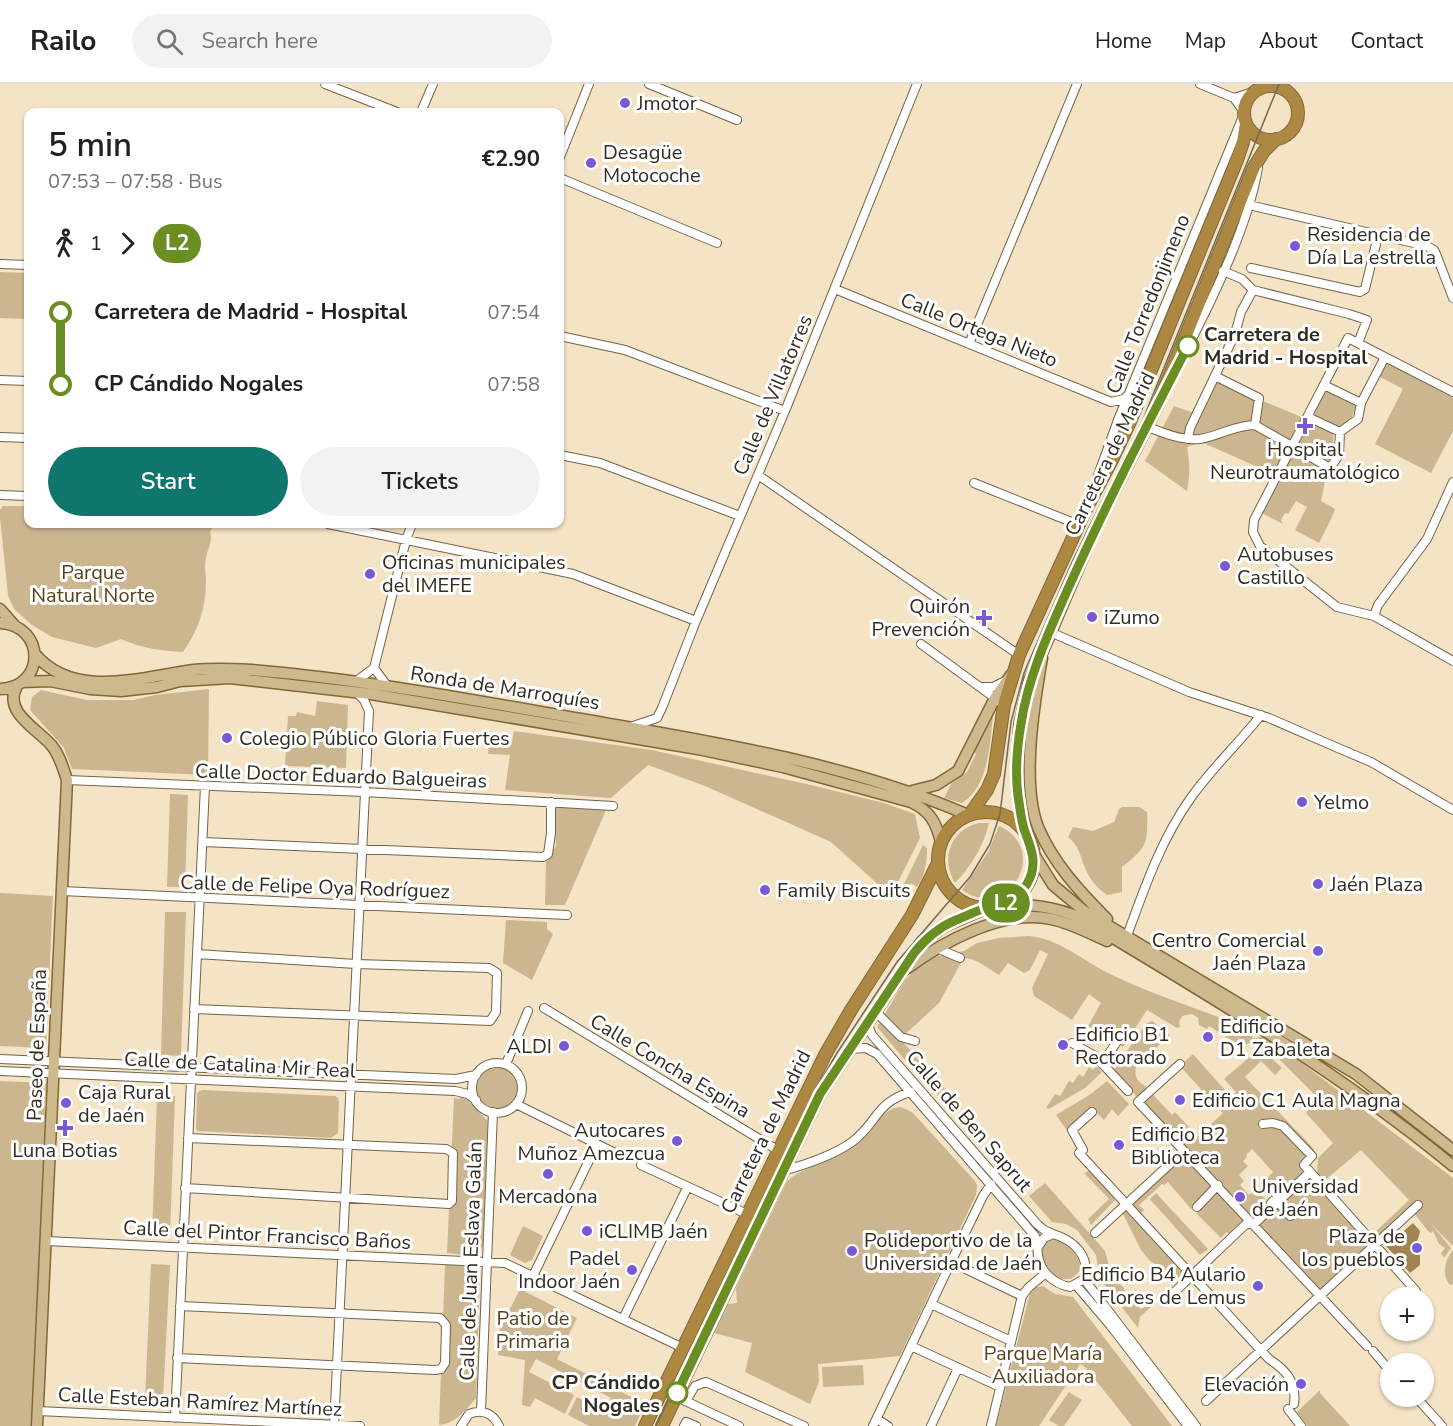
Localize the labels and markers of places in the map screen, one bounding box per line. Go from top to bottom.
place label: Jmotor [636,90,697,117]
marker: Jmotor [618,96,632,110]
place label: Desagüe Motocoche [603,139,701,189]
marker: Desagüe Motocoche [584,156,598,170]
place label: Residencia de Día La estrella [1307,221,1436,271]
marker: Residencia de Día La estrella [1288,239,1302,253]
place label: Carretera de Madrid - Hospital [1204,321,1368,371]
marker: Carretera de Madrid - Hospital [1177,335,1199,357]
marker: Hospital Neurotraumatológico [1296,417,1314,435]
place label: Hospital Neurotraumatológico [1210,436,1400,486]
place label: Autobuses Castillo [1237,541,1334,591]
place label: Oficinas municipales del IMEFE [382,549,566,599]
marker: Autobuses Castillo [1218,559,1232,573]
marker: Oficinas municipales del IMEFE [363,567,377,581]
place label: Quirón Prevención [871,593,970,643]
place label: iZumo [1104,604,1160,631]
marker: Quirón Prevención [975,609,993,627]
marker: iZumo [1085,610,1099,624]
place label: Colegio Público Gloria Fuertes [239,725,510,752]
marker: Colegio Público Gloria Fuertes [220,731,234,745]
place label: Yelmo [1313,789,1369,816]
marker: Yelmo [1295,795,1309,809]
place label: Jaén Plaza [1329,871,1423,898]
place label: Family Biscuits [777,877,911,904]
marker: Jaén Plaza [1311,877,1325,891]
marker: Family Biscuits [758,883,772,897]
place label: Centro Comercial Jaén Plaza [1152,927,1306,977]
marker: Centro Comercial Jaén Plaza [1311,944,1325,958]
place label: Edificio D1 Zabaleta [1220,1013,1330,1063]
place label: Edificio B1 Rectorado [1075,1021,1170,1071]
marker: Edificio D1 Zabaleta [1201,1030,1215,1044]
place label: ALDI [507,1033,552,1060]
marker: Edificio B1 Rectorado [1056,1038,1070,1052]
marker: ALDI [557,1039,571,1053]
place label: Caja Rural de Jaén [78,1079,170,1129]
place label: Edificio C1 Aula Magna [1192,1087,1401,1114]
marker: Edificio C1 Aula Magna [1173,1093,1187,1107]
marker: Caja Rural de Jaén [59,1096,73,1110]
place label: Autocares Muñoz Amezcua [517,1117,665,1167]
marker: Luna Botias [58,1121,72,1135]
place label: Edificio B2 Biblioteca [1131,1121,1226,1171]
marker: Autocares Muñoz Amezcua [670,1134,684,1148]
place label: Luna Botias [12,1137,118,1164]
marker: Edificio B2 Biblioteca [1112,1138,1126,1152]
marker: Mercadona [541,1167,555,1181]
place label: Universidad de Jaén [1252,1173,1359,1223]
place label: Mercadona [498,1183,598,1210]
marker: Universidad de Jaén [1233,1190,1247,1204]
place label: iCLIMB Jaén [599,1218,708,1245]
place label: Plaza de los pueblos [1302,1223,1405,1273]
marker: iCLIMB Jaén [580,1224,594,1238]
place label: Polideportivo de la Universidad de Jaén [864,1227,1042,1277]
marker: Plaza de los pueblos [1410,1241,1424,1255]
marker: Polideportivo de la Universidad de Jaén [845,1244,859,1258]
place label: Padel Indoor Jaén [518,1245,620,1295]
place label: Edificio B4 Aulario Flores de Lemus [1081,1261,1246,1311]
marker: Padel Indoor Jaén [625,1263,639,1277]
marker: Edificio B4 Aulario Flores de Lemus [1251,1279,1265,1293]
place label: CP Cándido Nogales [552,1369,660,1419]
place label: Elevación [1204,1371,1289,1398]
marker: Elevación [1294,1377,1308,1391]
marker: CP Cándido Nogales [666,1382,688,1404]

